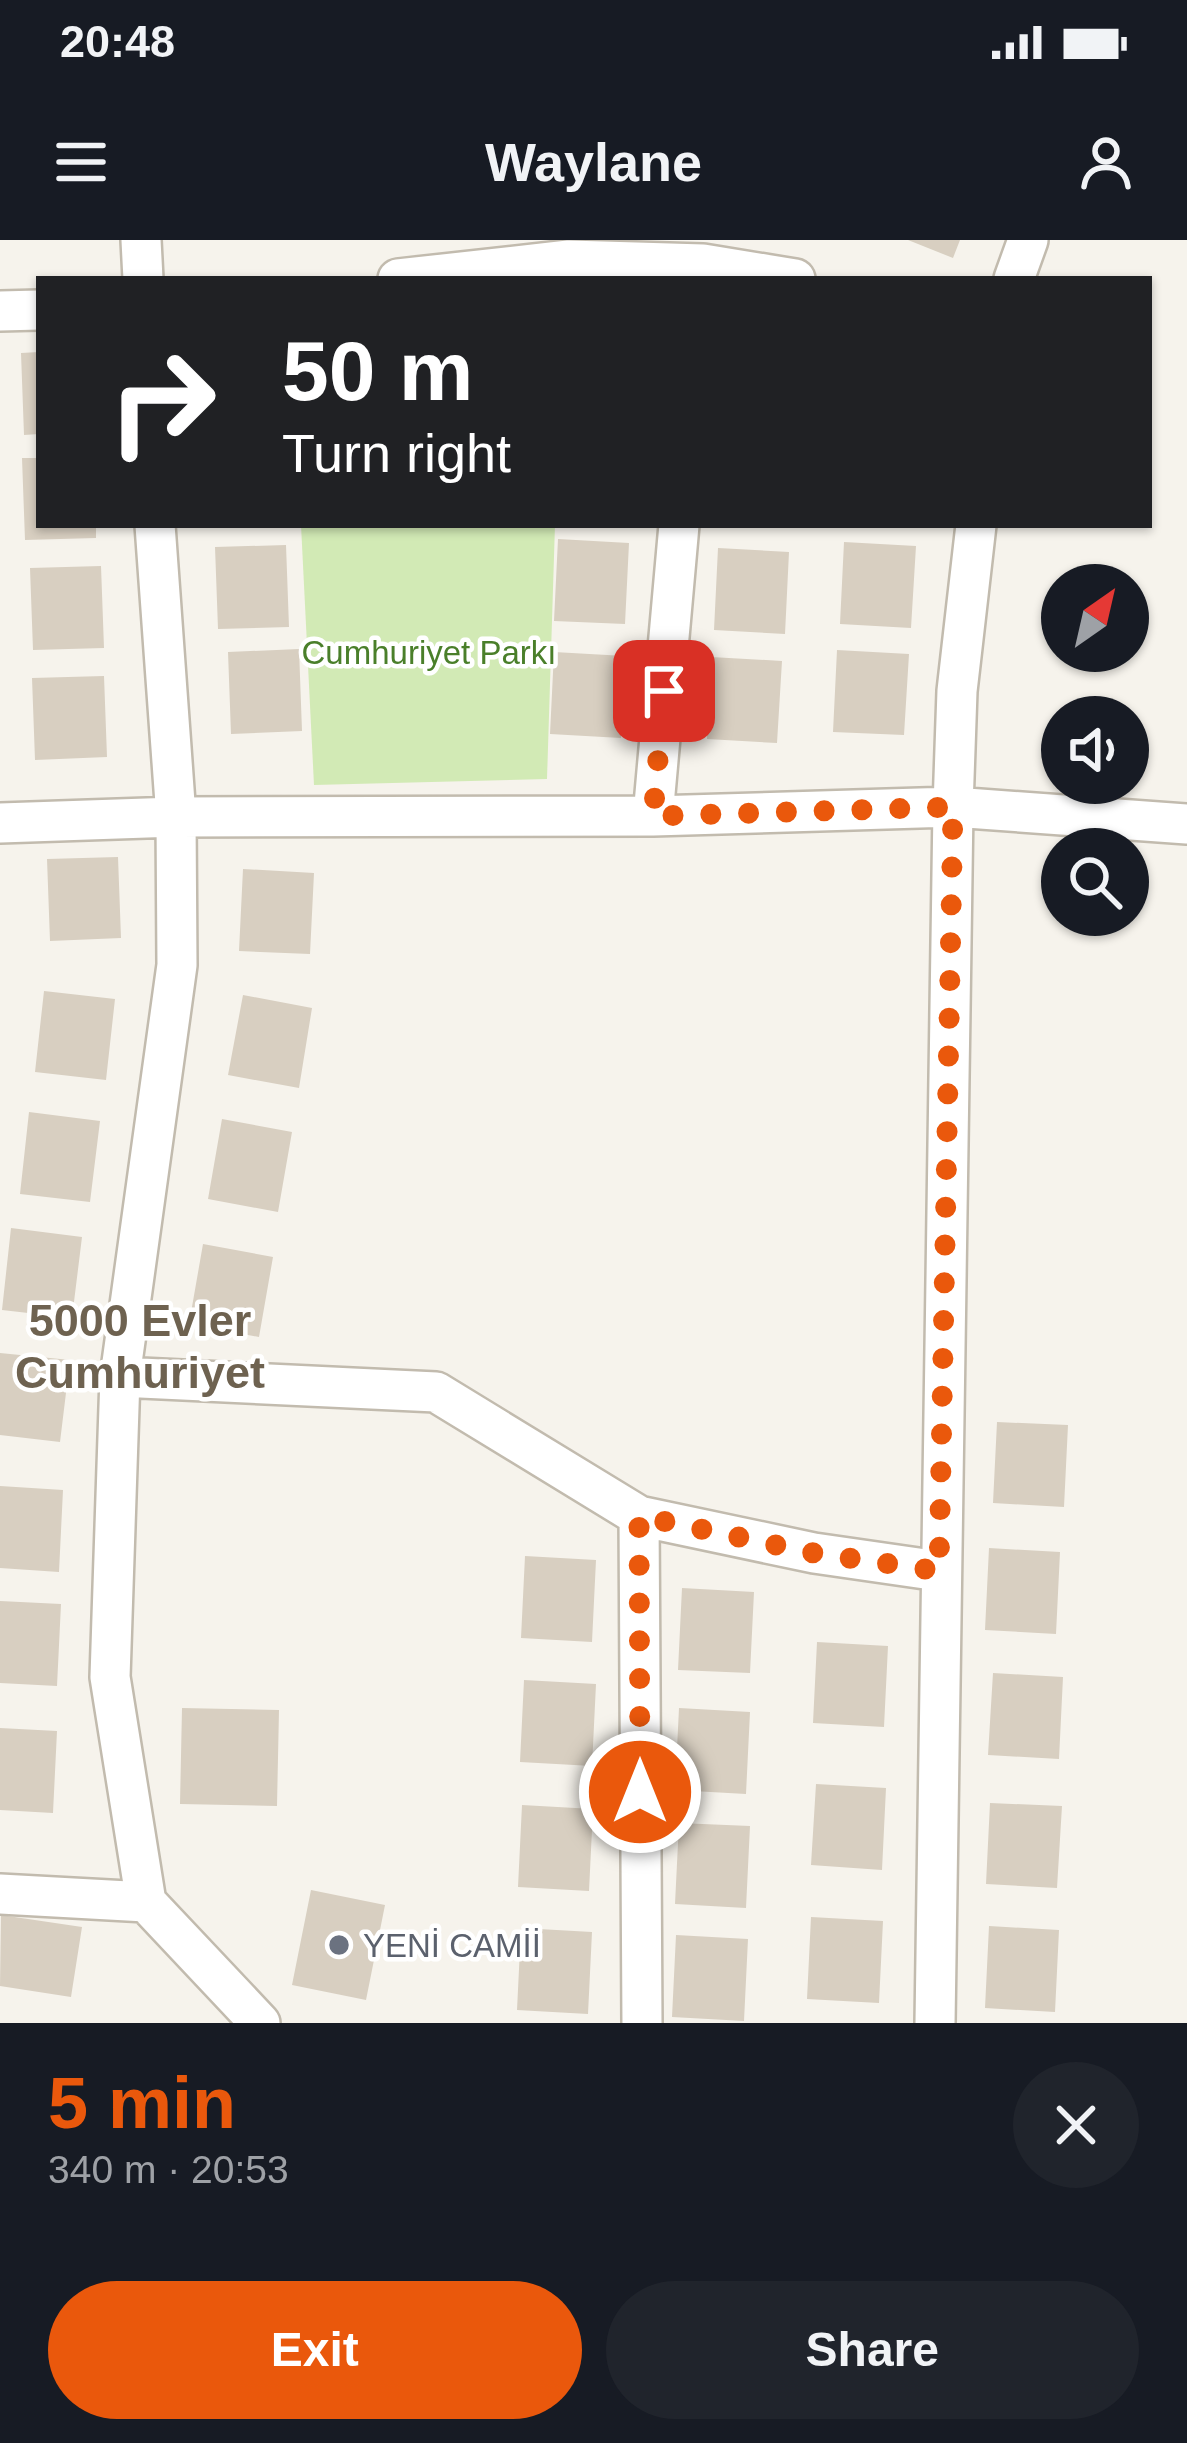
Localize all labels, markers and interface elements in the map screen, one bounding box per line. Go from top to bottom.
text: 20:48 [60,16,175,67]
icon: menu [48,129,114,195]
icon: person [1073,129,1139,195]
text: Waylane [485,132,702,192]
icon: right [84,324,240,480]
text: 50 m [282,324,473,418]
text: Turn right [282,423,511,483]
north arrow [1041,564,1149,672]
map controls [1041,564,1149,936]
park label: Cumhuriyet Parkı [302,634,556,671]
pin [613,640,715,742]
icon: arrive [631,658,697,724]
button: sound [1041,696,1149,804]
button: search [1041,828,1149,936]
district label: 5000 Evler Cumhuriyet [15,1295,265,1398]
position arrow [577,1729,703,1855]
place label: YENİ CAMİİ [363,1927,541,1964]
marker: YENİ CAMİİ [326,1932,352,1958]
button: close [1013,2062,1139,2188]
text: 5 min [48,2063,236,2143]
text: 340 m · 20:53 [48,2148,289,2191]
button: Exit [48,2281,582,2419]
button: Share [606,2281,1139,2419]

